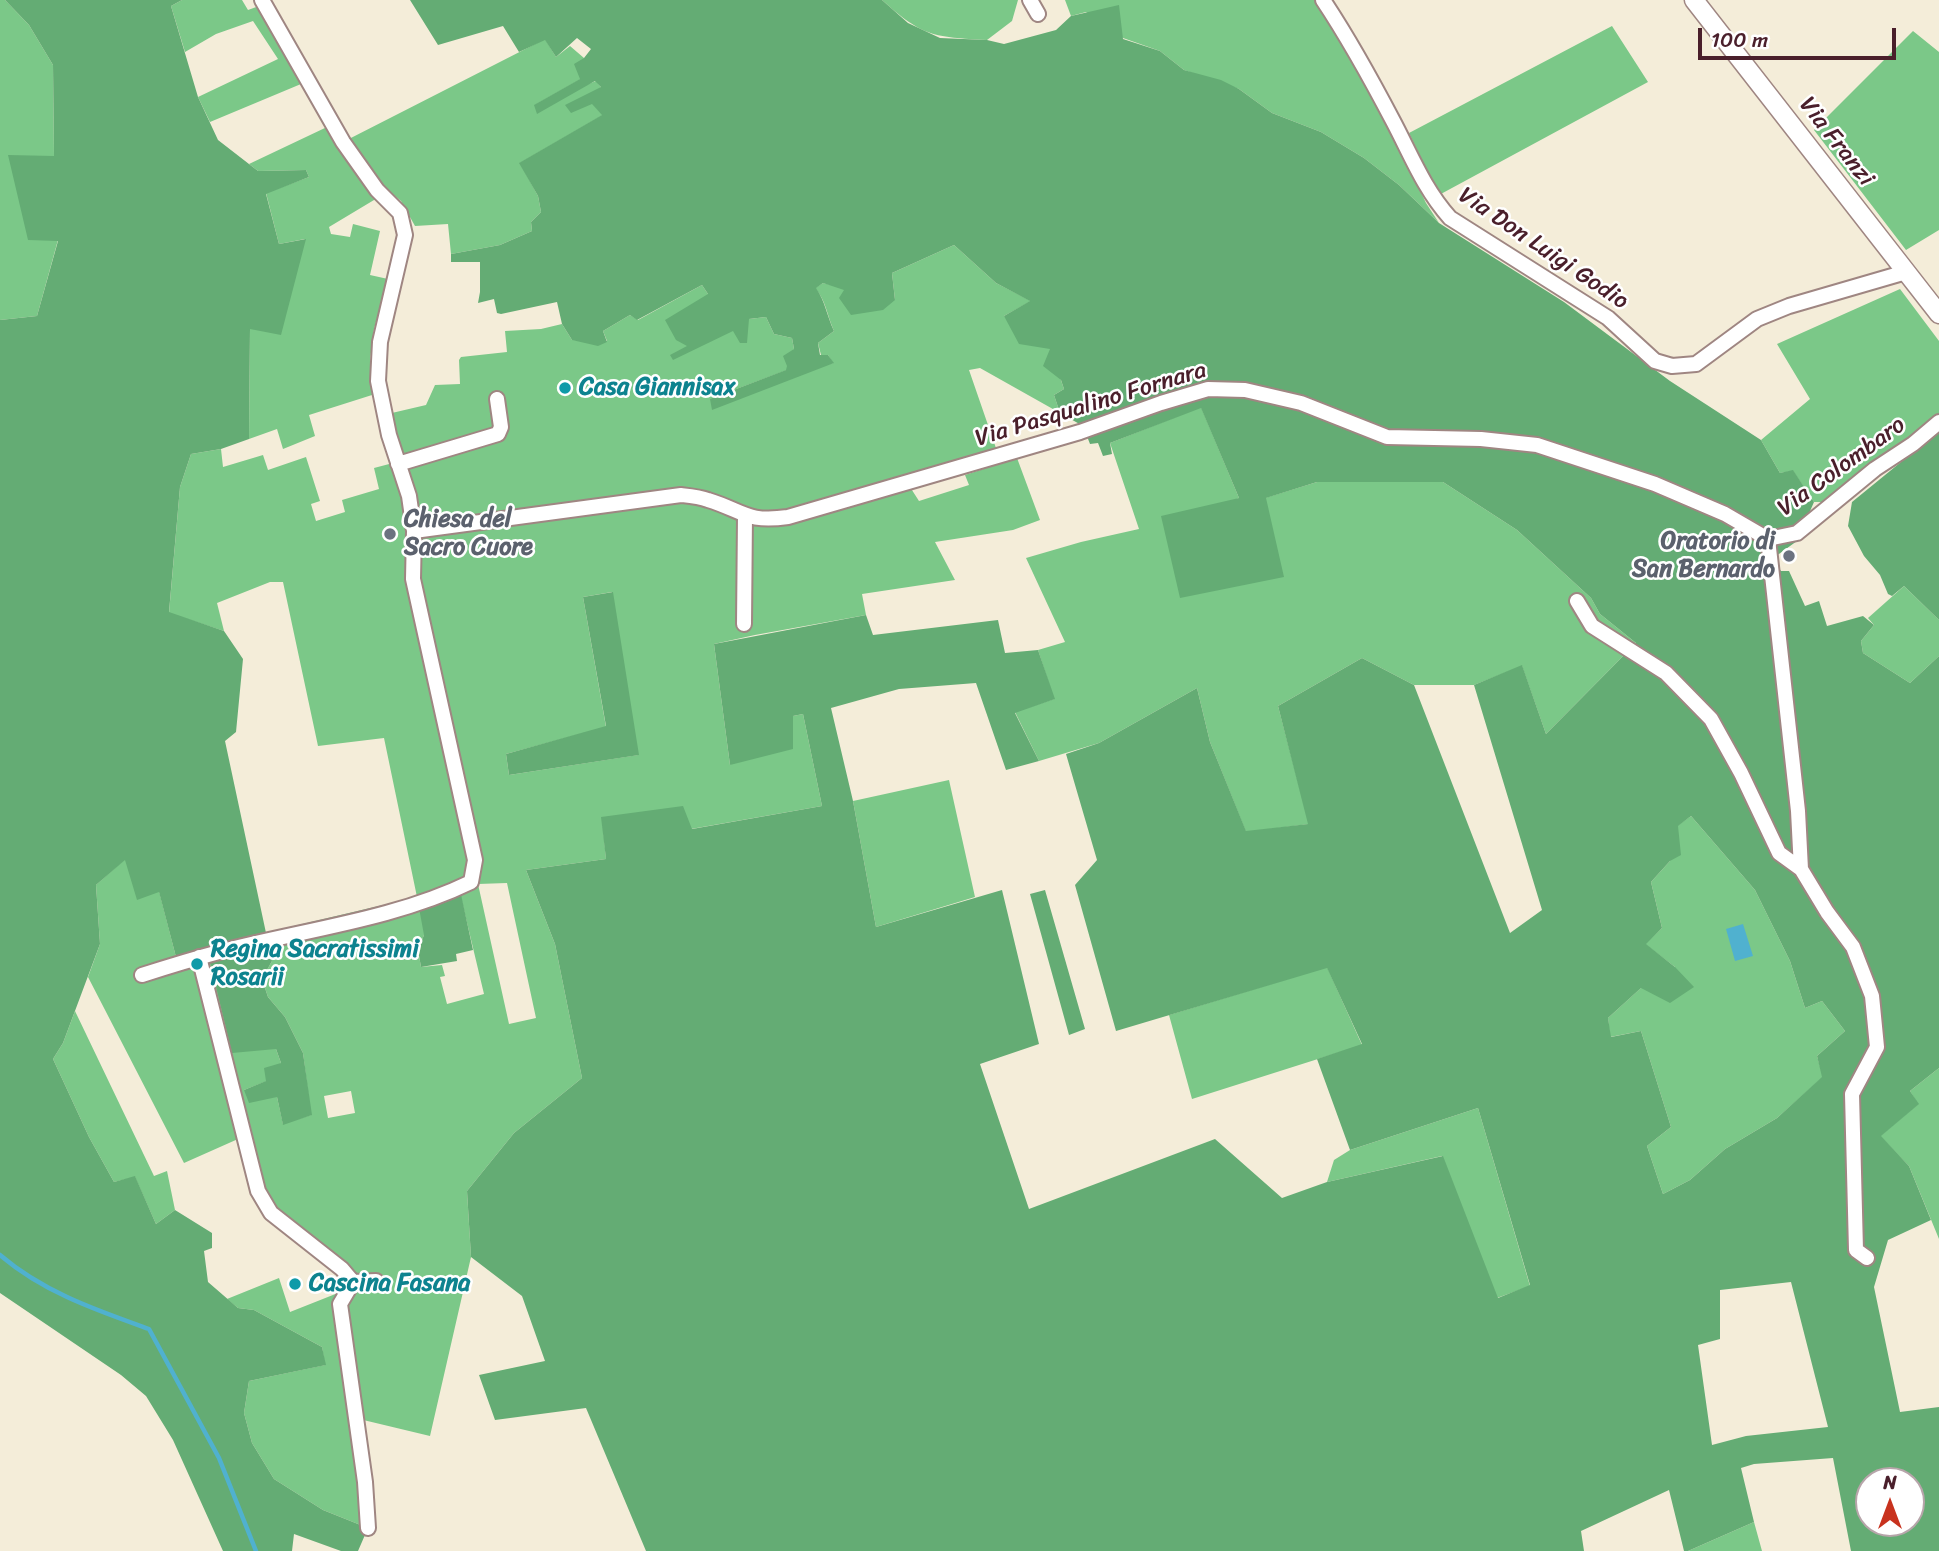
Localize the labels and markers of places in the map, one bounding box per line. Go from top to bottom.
place label: Casa Giannisax [579,374,736,402]
marker: Casa Giannisax [557,380,573,396]
place label: Chiesa del Sacro Cuore [404,506,533,562]
marker: Chiesa del Sacro Cuore [382,526,398,542]
place label: Oratorio di San Bernardo [1632,528,1775,584]
marker: Oratorio di San Bernardo [1781,548,1797,564]
place label: Regina Sacratissimi Rosarii [211,936,419,992]
marker: Regina Sacratissimi Rosarii [189,956,205,972]
place label: Cascina Fasana [309,1270,470,1298]
marker: Cascina Fasana [287,1276,303,1292]

